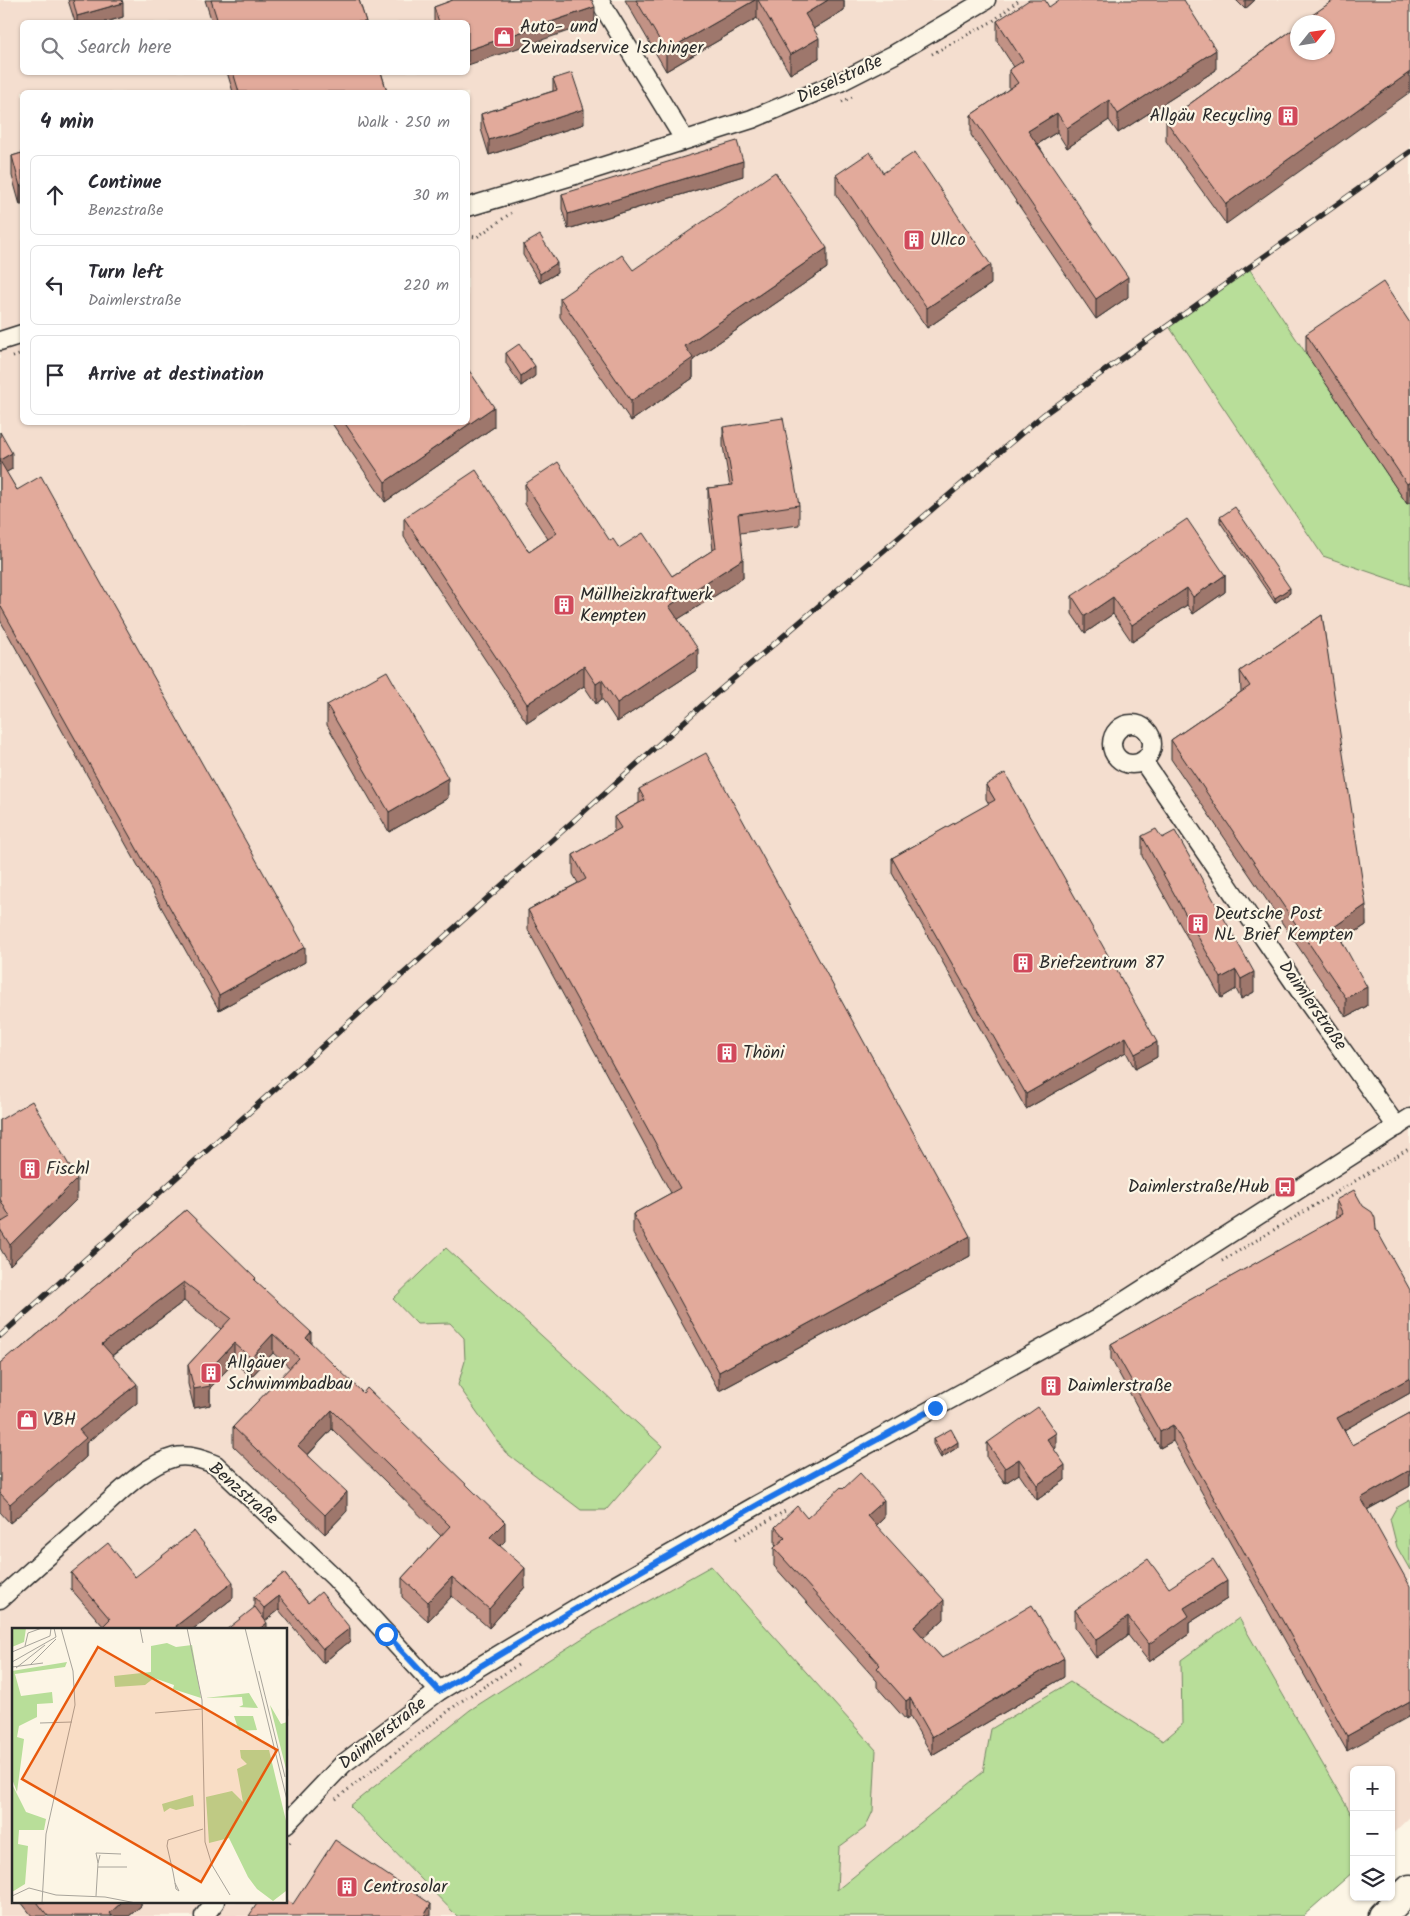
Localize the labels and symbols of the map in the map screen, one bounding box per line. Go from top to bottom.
place label: Auto- und Zweiradservice Ischinger [520,13,704,63]
north arrow [1290,15,1335,60]
shop icon: Auto- und Zweiradservice Ischinger [492,25,516,49]
street label: Dieselstraße [792,47,888,113]
place label: Allgäu Recycling [1149,102,1272,131]
building icon: Allgäu Recycling [1276,104,1300,128]
place label: Ullco [930,226,966,255]
building icon: Ullco [902,228,926,252]
place label: Müllheizkraftwerk Kempten [580,581,713,631]
building icon: Müllheizkraftwerk Kempten [552,593,576,617]
place label: Deutsche Post NL Brief Kempten [1214,900,1353,950]
building icon: Deutsche Post NL Brief Kempten [1186,912,1210,936]
place label: Briefzentrum 87 [1039,949,1164,978]
building icon: Briefzentrum 87 [1011,951,1035,975]
street label: Daimlerstraße [1270,955,1354,1057]
place label: Thöni [743,1039,785,1068]
building icon: Thöni [715,1041,739,1065]
place label: Fischl [46,1155,90,1184]
building icon: Fischl [18,1157,42,1181]
place label: Daimlerstraße/Hub [1128,1173,1270,1202]
bus stop icon: Daimlerstraße/Hub [1273,1175,1297,1199]
place label: Allgäuer Schwimmbadbau [227,1349,353,1399]
building icon: Allgäuer Schwimmbadbau [199,1361,223,1385]
place label: Daimlerstraße [1067,1372,1172,1401]
building icon: Daimlerstraße [1039,1374,1063,1398]
route end [924,1397,947,1420]
place label: VBH [43,1406,76,1435]
shop icon: VBH [15,1408,39,1432]
street label: Benzstraße [202,1455,284,1533]
route start [375,1623,398,1646]
inset map [12,1628,288,1904]
street label: Daimlerstraße [333,1690,433,1778]
place label: Centrosolar [363,1873,448,1902]
building icon: Centrosolar [335,1875,359,1899]

